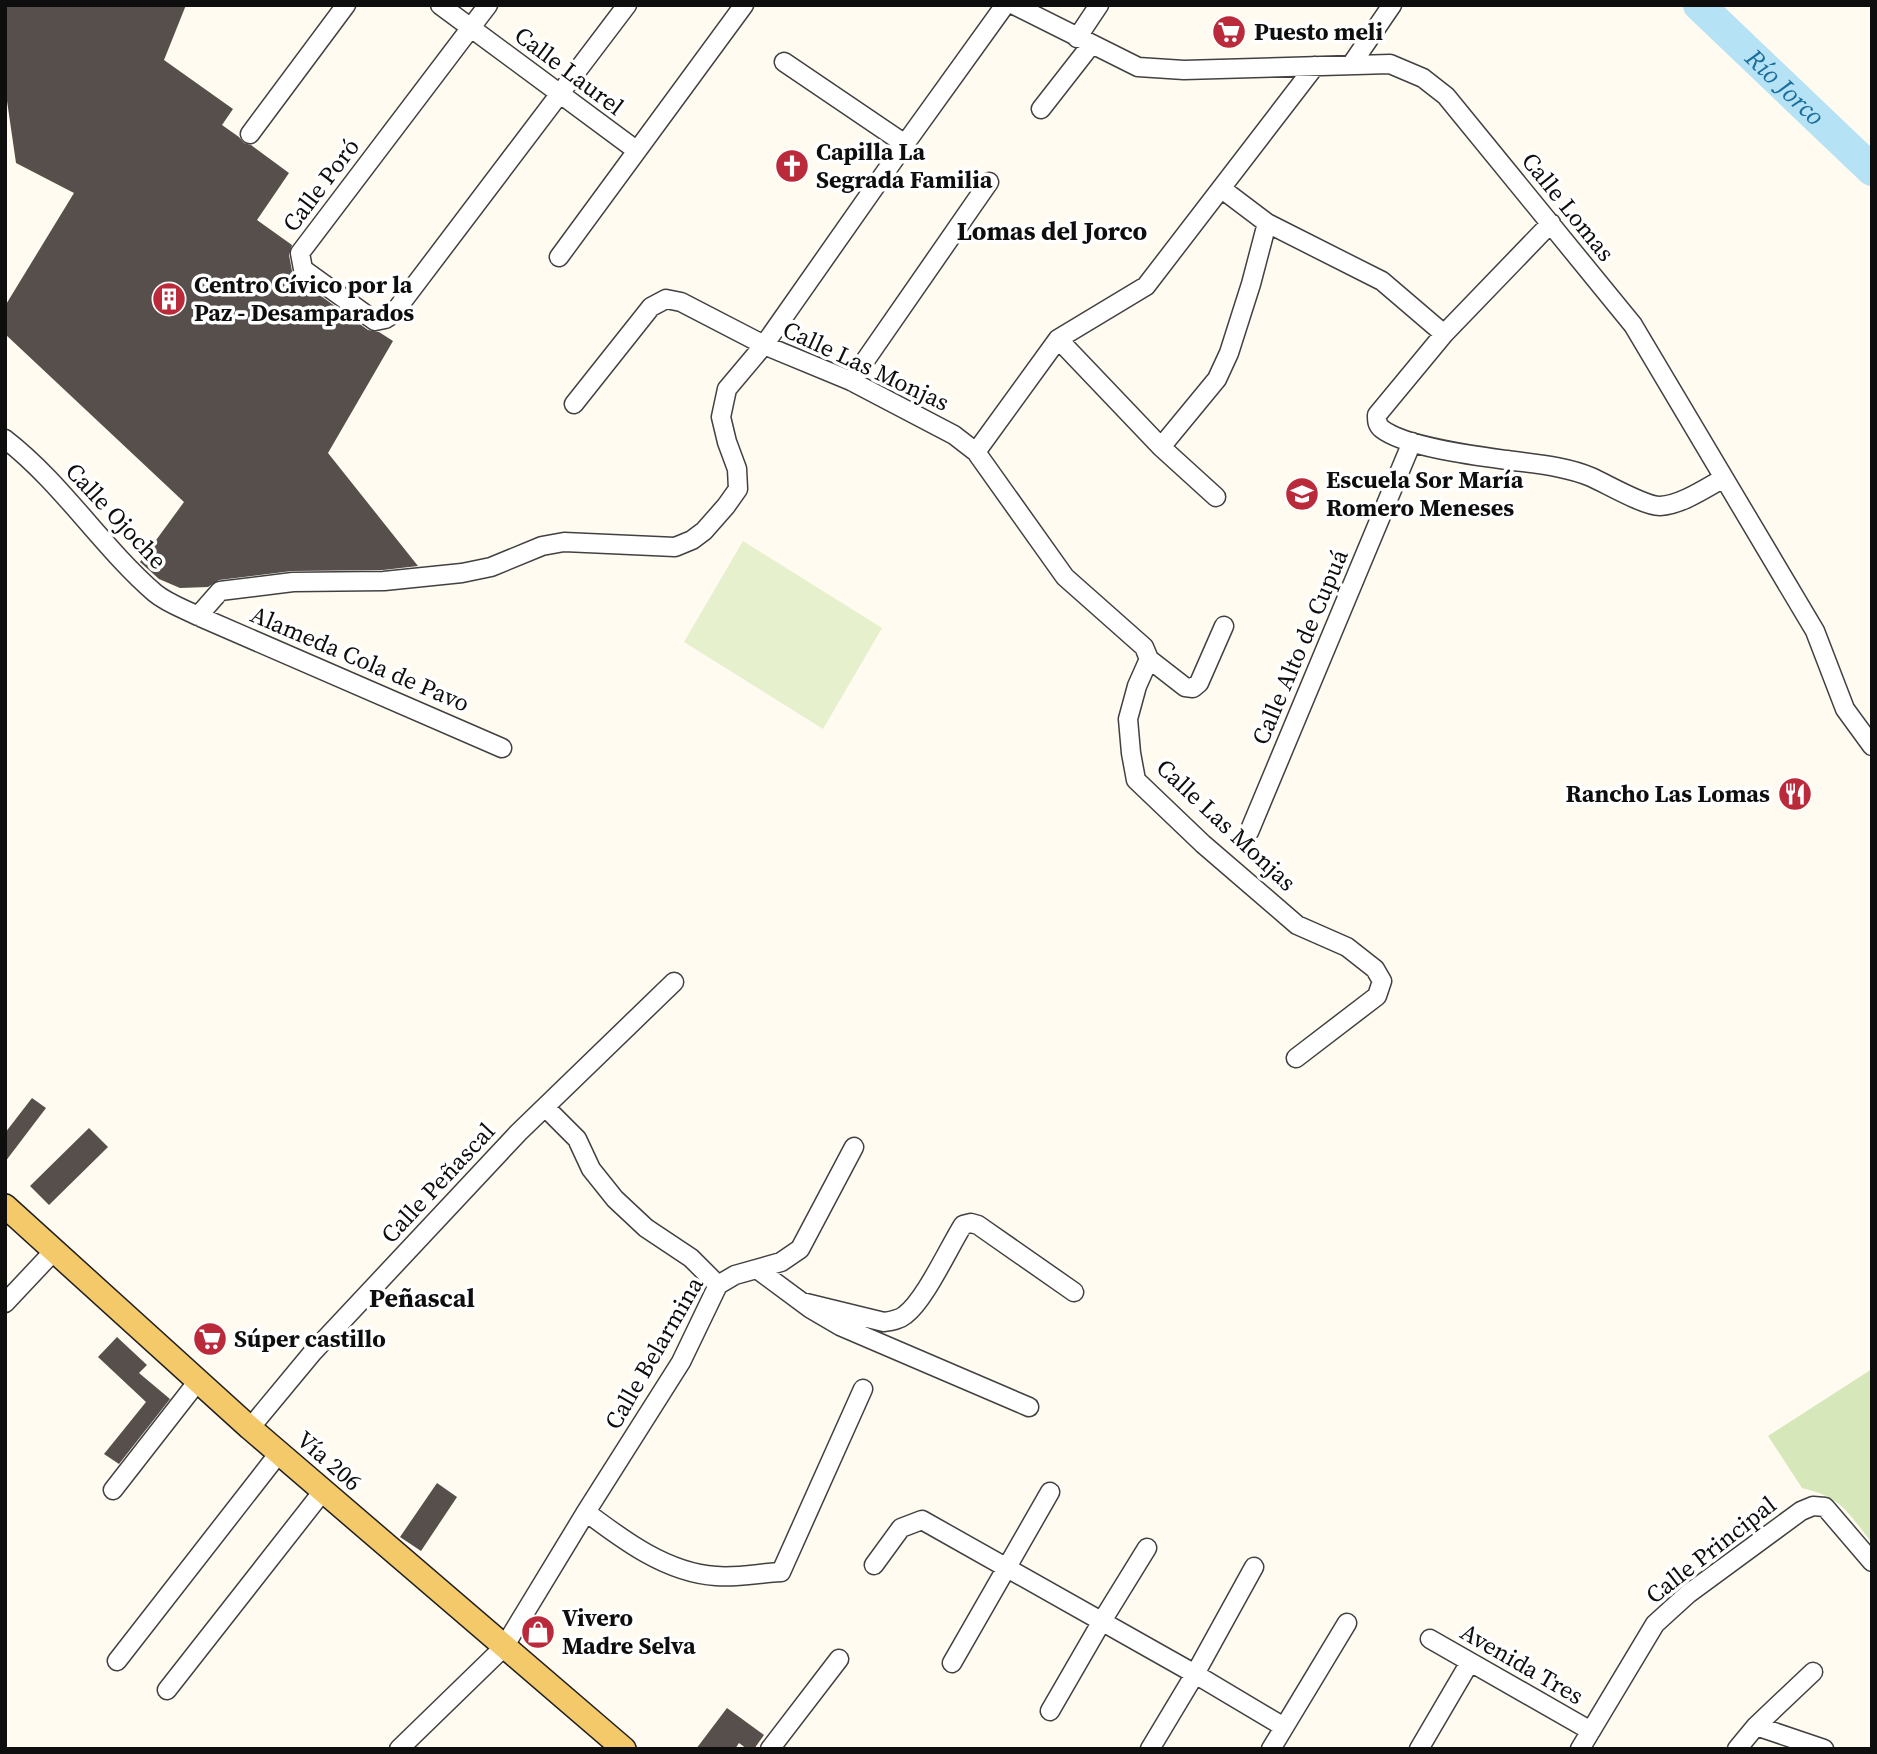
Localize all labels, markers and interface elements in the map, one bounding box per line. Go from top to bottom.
supermarket icon: Puesto meli [1210,13,1248,51]
place label: Puesto meli [1254,15,1383,48]
street label: Calle Laurel [508,19,631,123]
water label: Río Jorco [1737,40,1833,134]
street label: Calle Poró [274,131,367,238]
place label: Capilla La Segrada Familia [816,135,993,196]
street label: Calle Lomas [1514,145,1623,268]
church icon: Capilla La Segrada Familia [773,147,811,185]
district label: Lomas del Jorco [957,213,1147,249]
place label: Centro Cívico por la Paz - Desamparados [194,268,414,329]
building icon: Centro Cívico por la Paz - Desamparados [150,280,188,318]
street label: Calle Las Monjas [778,313,955,419]
street label: Calle Ojoche [58,455,174,576]
place label: Escuela Sor María Romero Meneses [1326,463,1524,524]
school or university icon: Escuela Sor María Romero Meneses [1283,475,1321,513]
street label: Calle Alto de Cupuá [1243,543,1356,750]
street label: Alameda Cola de Pavo [246,597,475,720]
street label: Calle Las Monjas [1149,751,1303,898]
restaurant icon: Rancho Las Lomas [1776,775,1814,813]
place label: Rancho Las Lomas [1566,777,1770,810]
street label: Calle Peñascal [373,1115,502,1250]
street label: Calle Belarmina [596,1270,711,1435]
district label: Peñascal [369,1280,475,1316]
supermarket icon: Súper castillo [191,1320,229,1358]
place label: Súper castillo [234,1322,386,1355]
street label: Vía 206 [290,1423,369,1498]
street label: Calle Principal [1639,1488,1783,1611]
place label: Vivero Madre Selva [562,1601,696,1662]
shop icon: Vivero Madre Selva [519,1613,557,1651]
street label: Avenida Tres [1455,1615,1590,1712]

